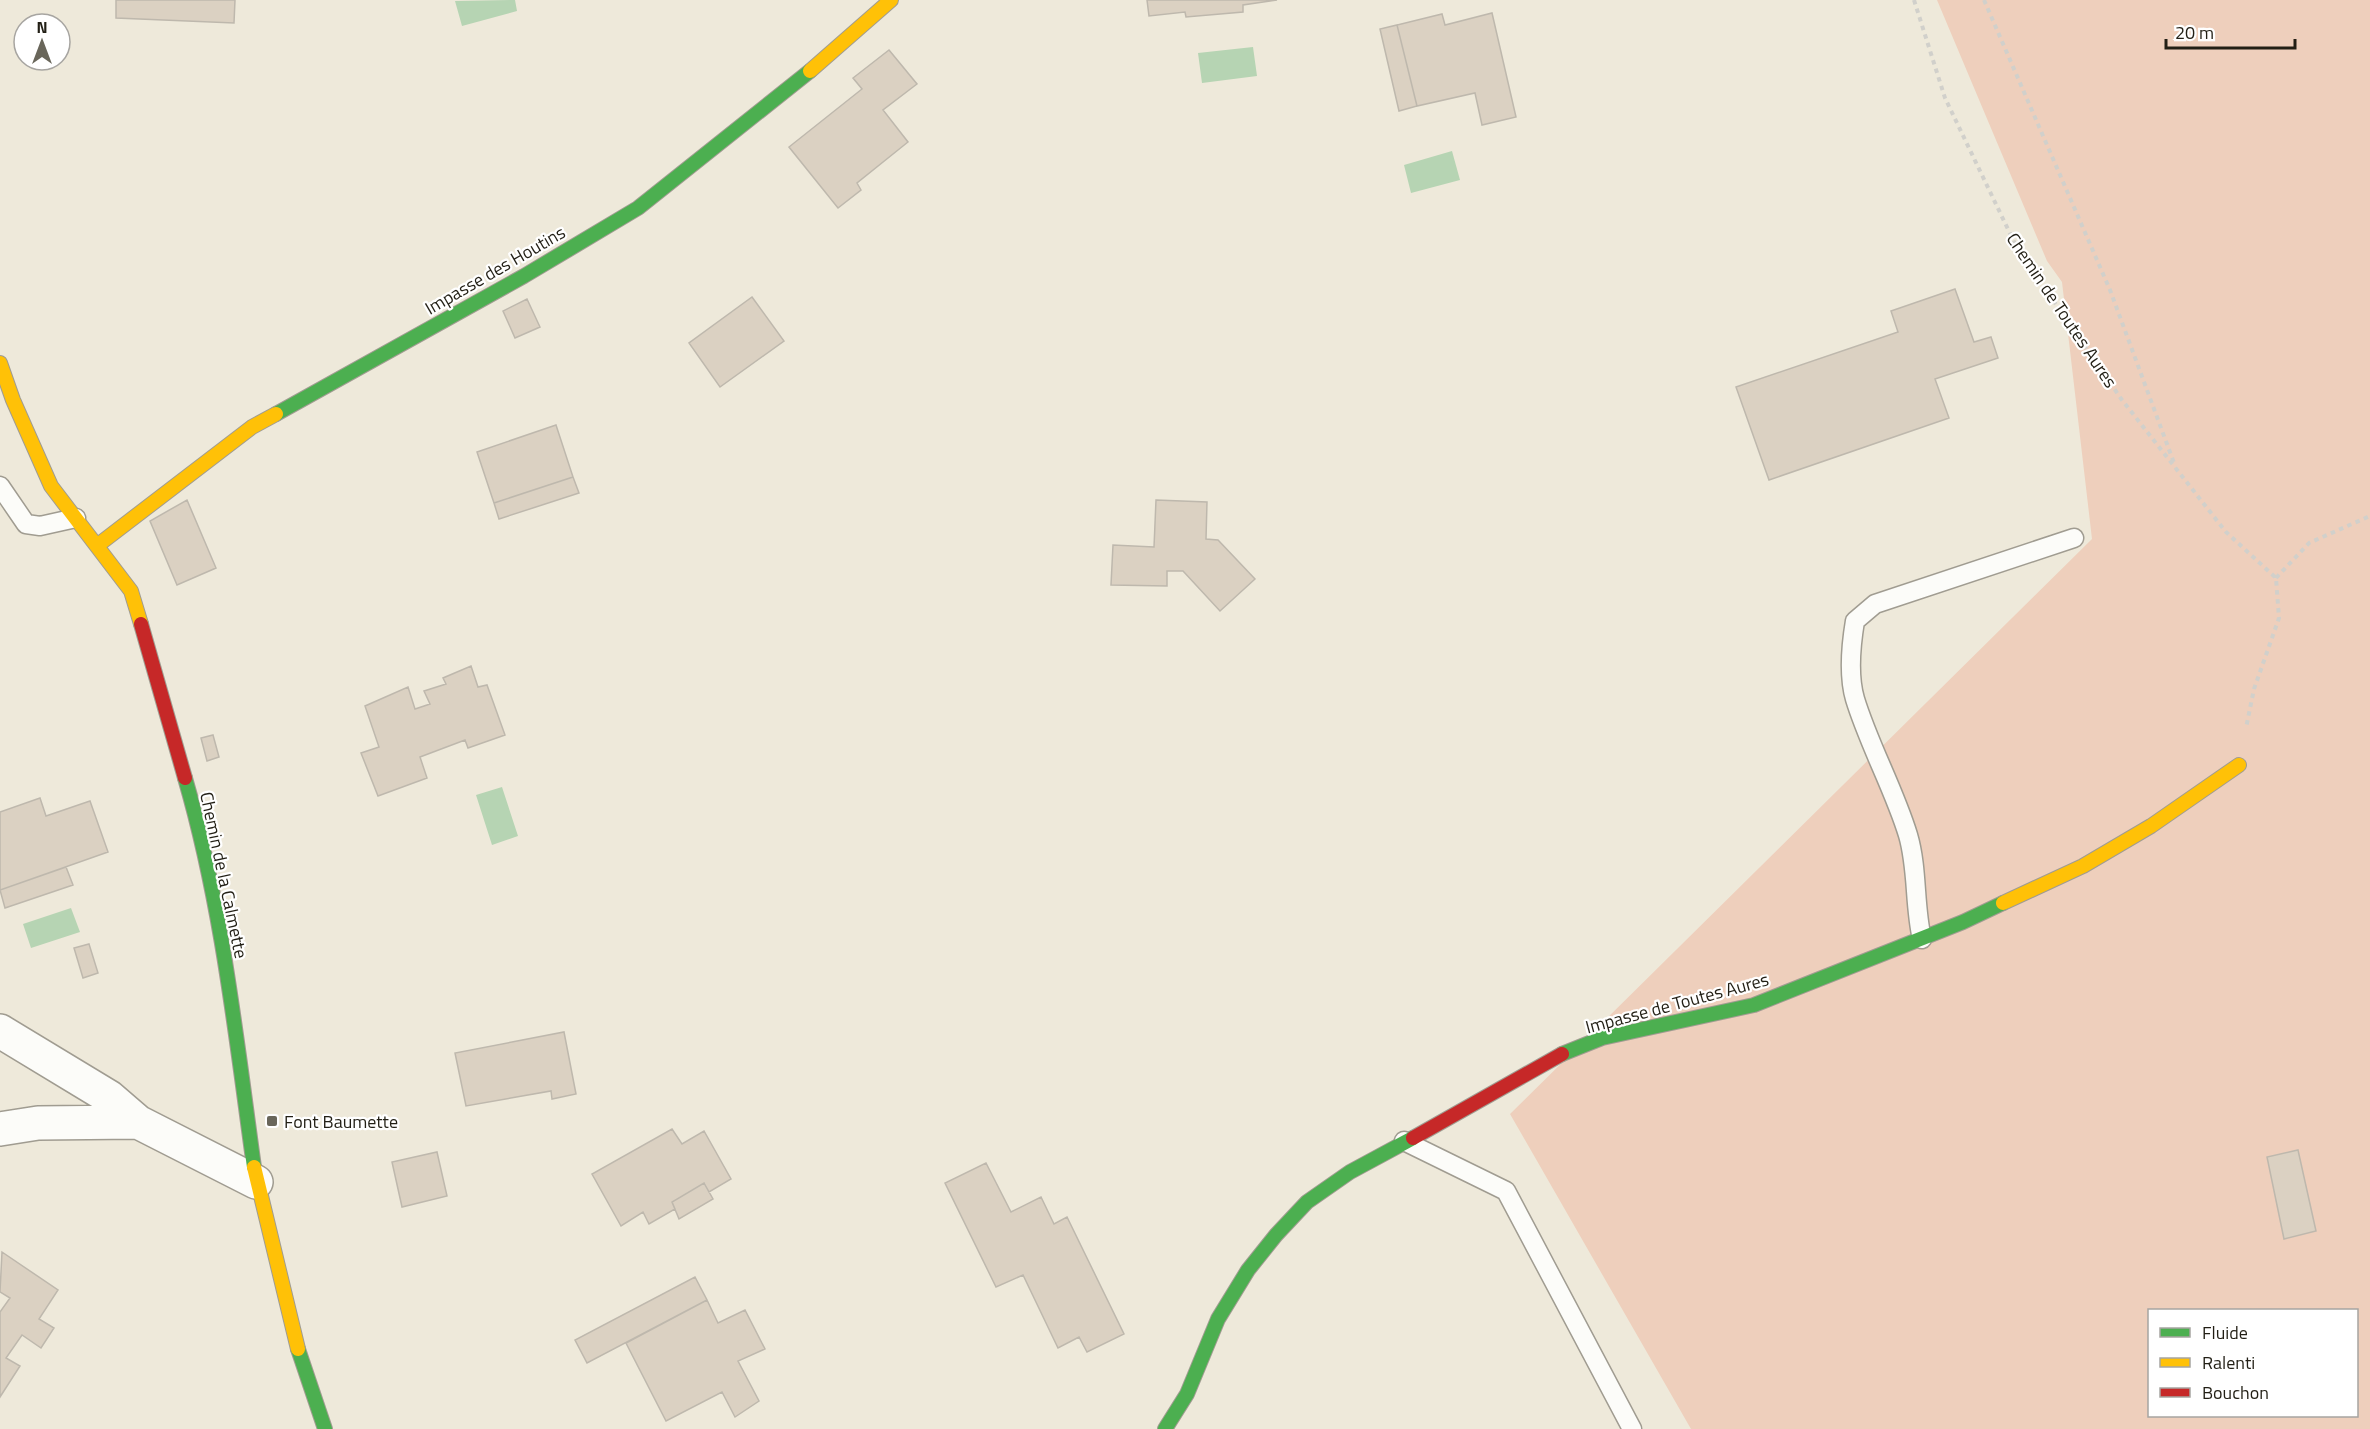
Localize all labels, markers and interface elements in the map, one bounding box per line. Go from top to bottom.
north arrow [12,12,72,72]
scale bar [2166,12,2295,50]
text: N [36,15,48,39]
text: 20 m [2175,19,2214,46]
street label: Impasse des Houtins [420,219,570,321]
street label: Chemin de Toutes Aures [2000,227,2124,393]
street label: Chemin de la Calmette [193,789,255,961]
street label: Impasse de Toutes Aures [1582,966,1772,1040]
place label: Font Baumette [284,1108,398,1135]
marker: Font Baumette [265,1114,279,1128]
legend [2148,1309,2358,1417]
text: Fluide [2202,1319,2248,1346]
text: Ralenti [2202,1349,2255,1376]
text: Bouchon [2202,1379,2269,1406]

